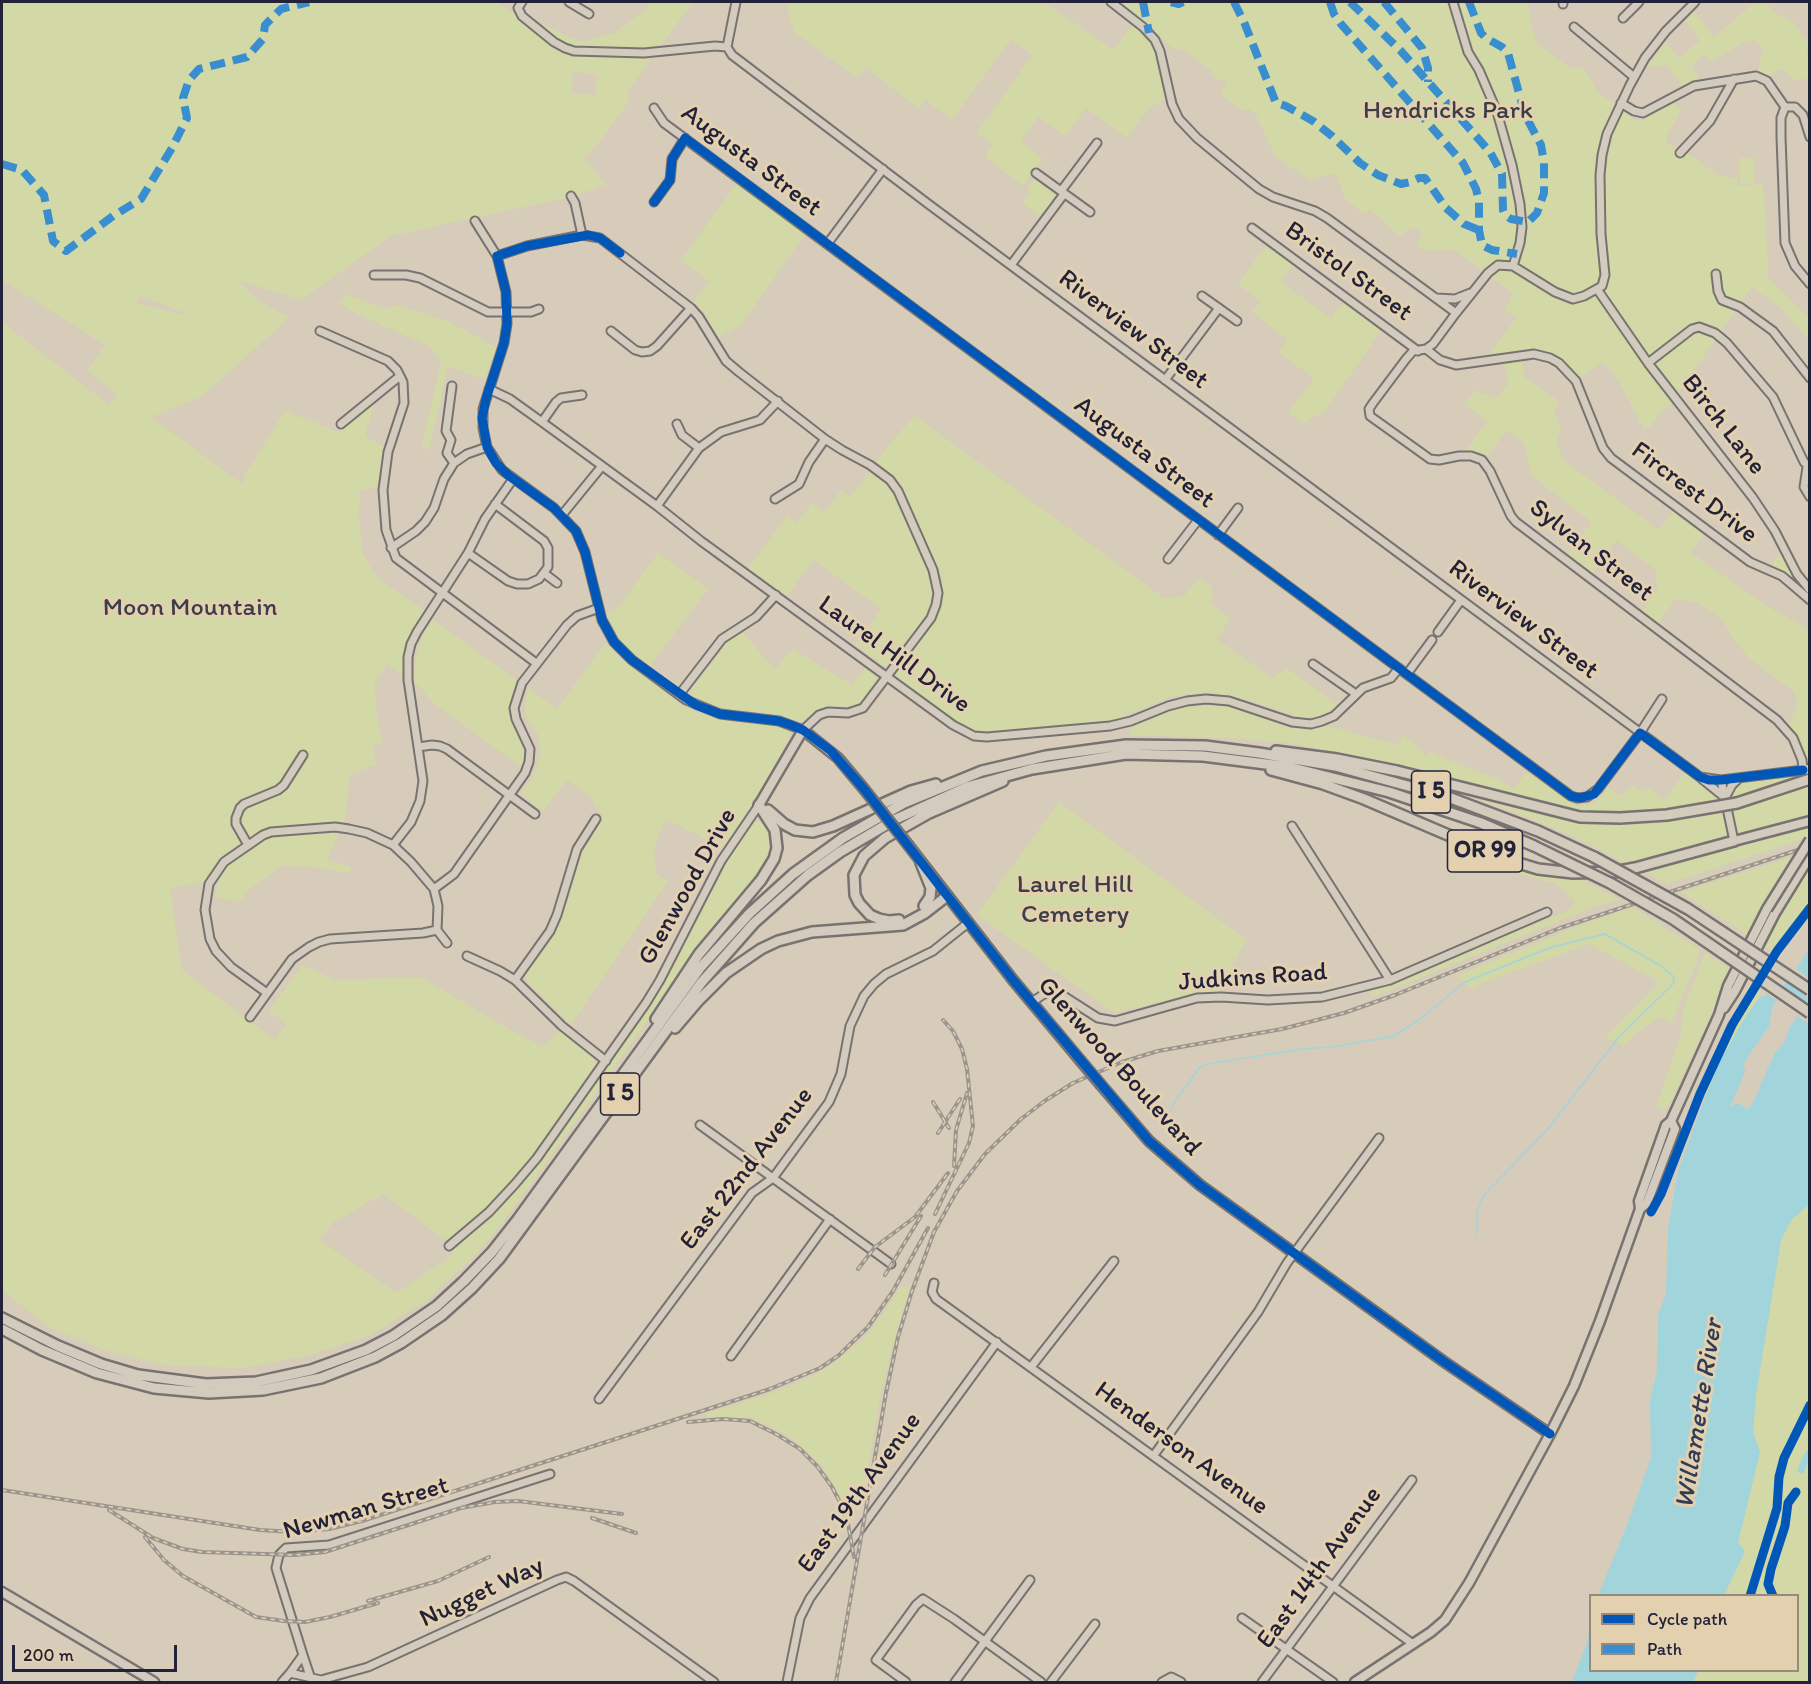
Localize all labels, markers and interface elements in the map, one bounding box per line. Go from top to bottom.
park label: Hendricks Park [1363,95,1533,127]
street label: Augusta Street [675,98,827,224]
street label: Bristol Street [1278,215,1418,329]
street label: Riverview Street [1052,263,1214,397]
street label: Birch Lane [1674,369,1772,481]
street label: Augusta Street [1068,390,1220,516]
street label: Fircrest Drive [1624,435,1764,551]
street label: Sylvan Street [1523,493,1659,609]
street label: Riverview Street [1442,553,1604,687]
street label: Laurel Hill Drive [812,589,976,721]
park label: Moon Mountain [103,592,277,624]
road number: I 5 [1412,771,1450,813]
street label: Glenwood Drive [632,803,744,971]
road number: OR 99 [1448,830,1522,872]
park label: Laurel Hill Cemetery [1017,869,1133,930]
street label: Judkins Road [1177,957,1329,999]
street label: Glenwood Boulevard [1030,971,1208,1163]
road number: I 5 [600,1073,640,1115]
street label: East 22nd Avenue [674,1081,820,1257]
water label: Willamette River [1669,1317,1731,1511]
street label: Henderson Avenue [1088,1375,1274,1523]
street label: East 19th Avenue [791,1407,929,1579]
street label: Newman Street [280,1470,452,1548]
street label: East 14th Avenue [1251,1481,1389,1655]
street label: Nugget Way [415,1551,549,1635]
legend [1589,1594,1799,1672]
text: Cycle path [1647,1608,1727,1630]
scale bar [15,1633,180,1671]
text: Path [1647,1638,1682,1660]
text: 200 m [23,1644,74,1666]

